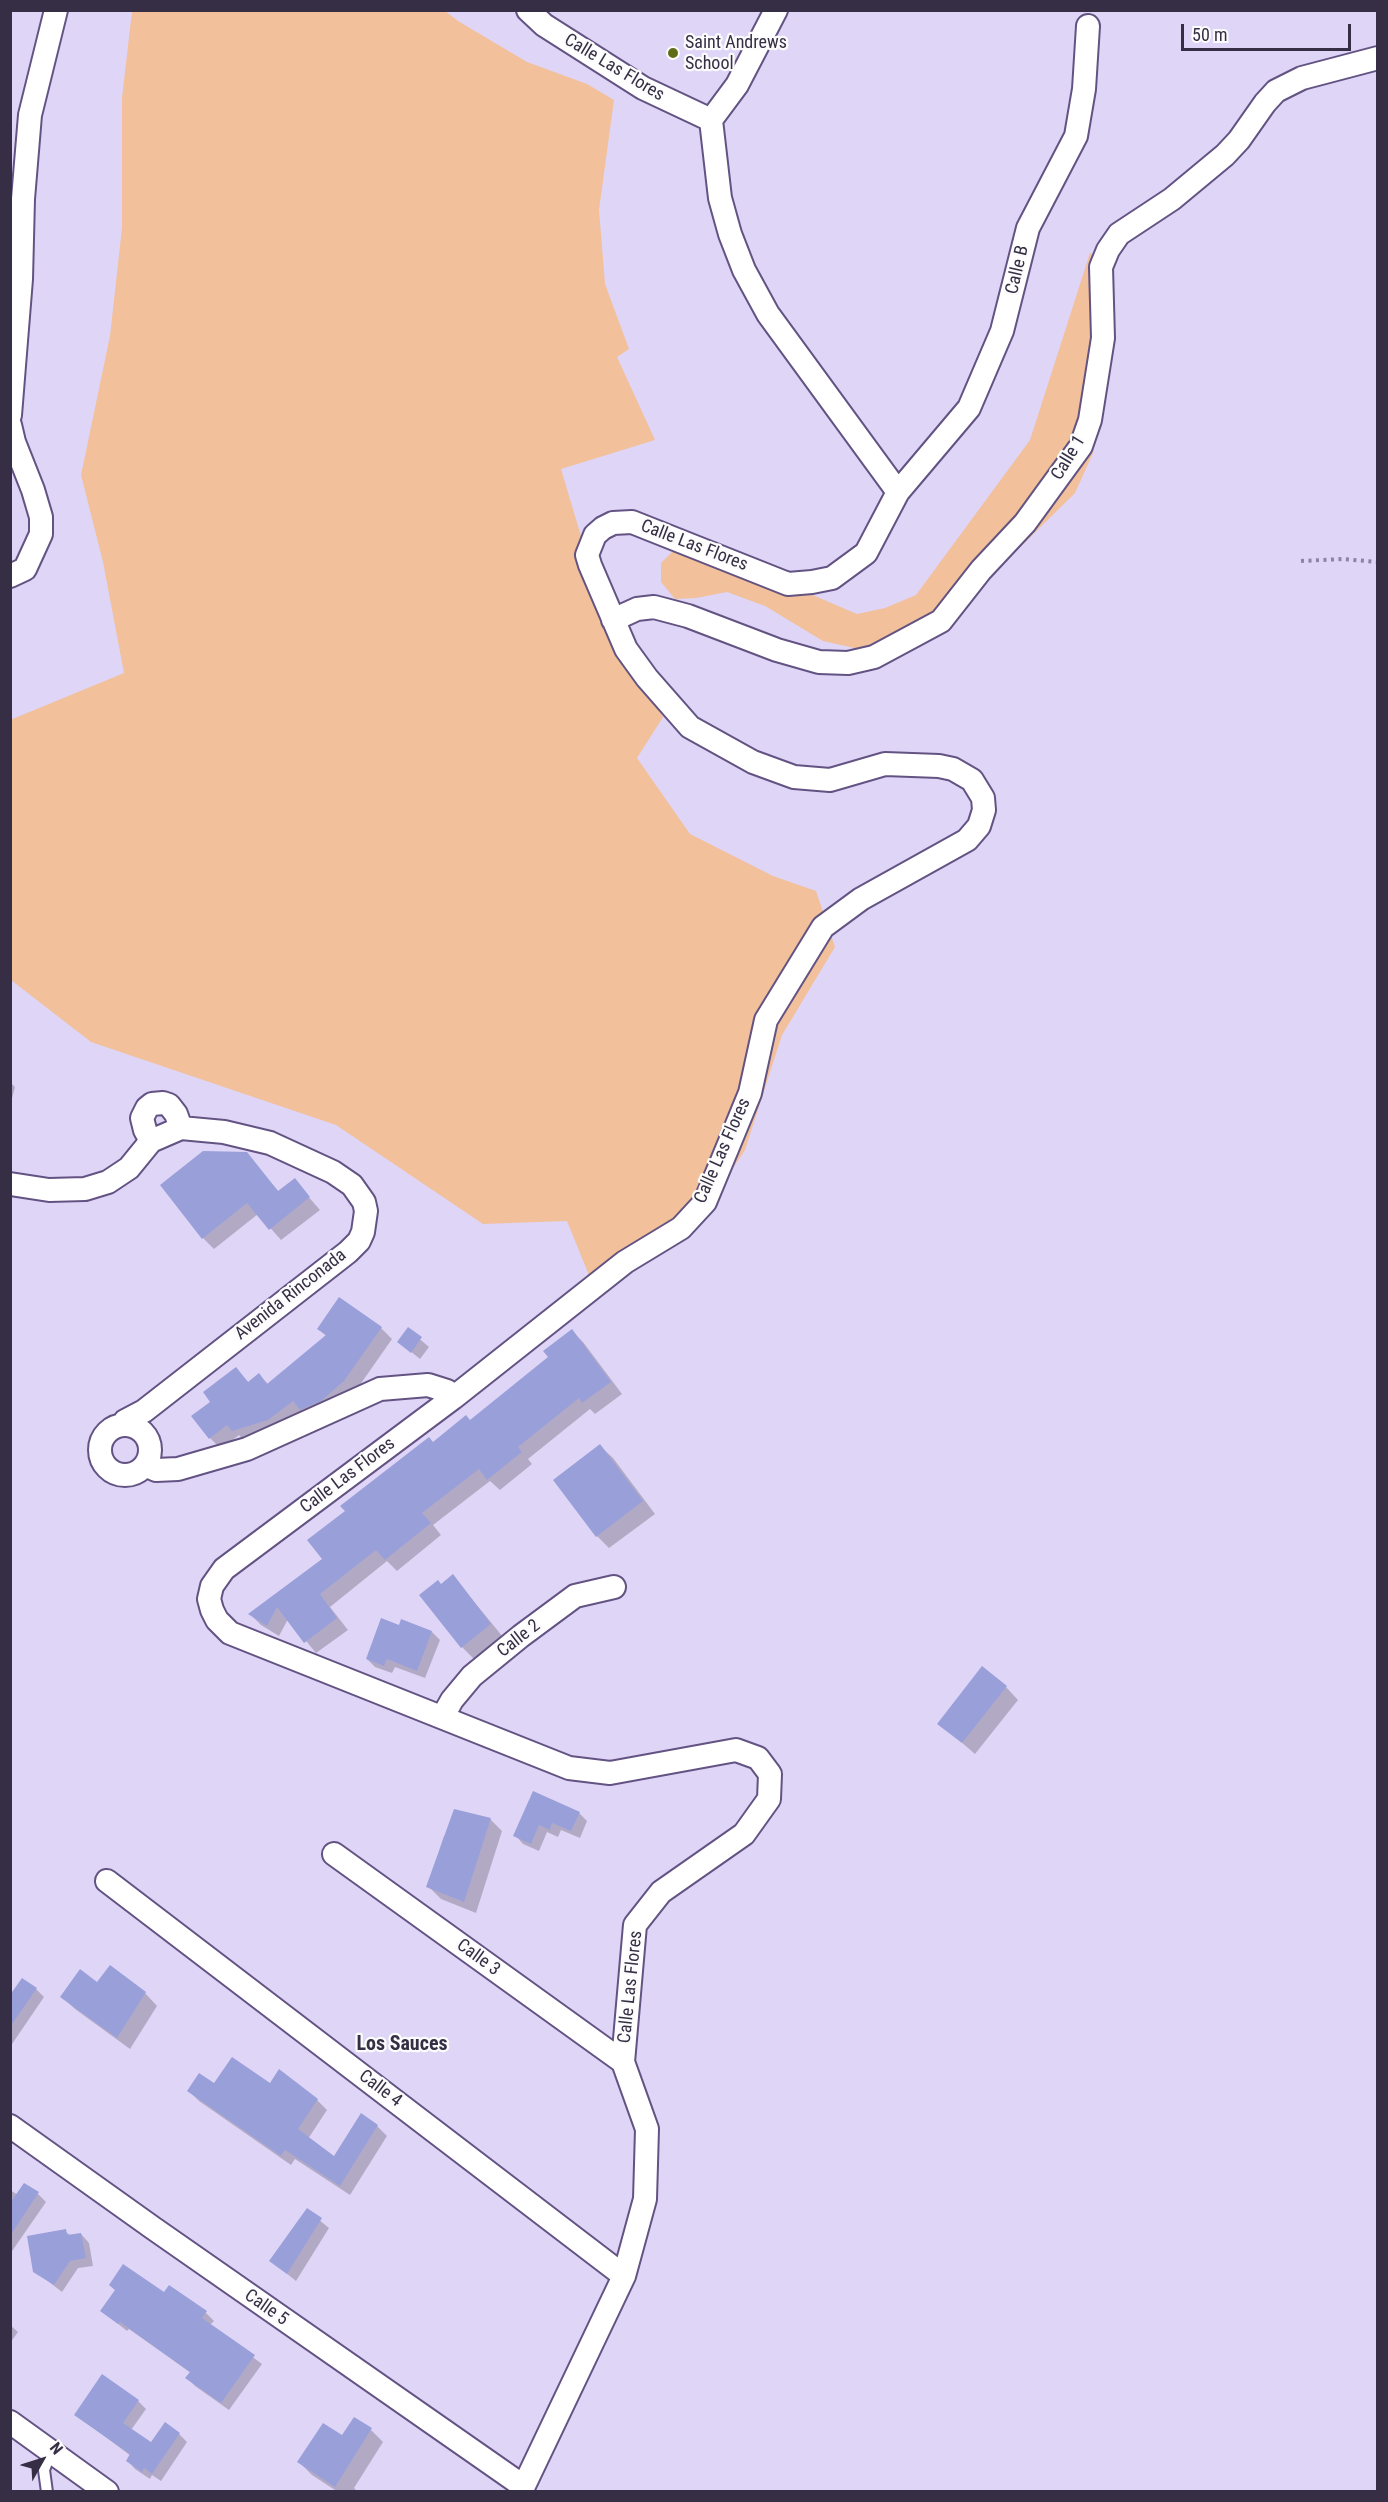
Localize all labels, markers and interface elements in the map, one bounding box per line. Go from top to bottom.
scale bar [1184,12,1354,50]
text: 50 m [1192,24,1227,45]
street label: Calle Las Flores [560,30,668,106]
place label: Saint Andrews School [685,32,787,74]
marker: Saint Andrews School [666,46,680,60]
street label: Calle B [1002,243,1034,297]
street label: Calle 1 [1047,432,1091,484]
street label: Calle Las Flores [637,516,751,576]
street label: Calle Las Flores [690,1095,756,1207]
street label: Avenida Rinconada [231,1245,351,1345]
street label: Calle Las Flores [296,1433,400,1519]
street label: Calle 2 [493,1616,545,1662]
street label: Calle Las Flores [614,1930,648,2044]
street label: Calle 3 [452,1935,504,1981]
district label: Los Sauces [356,2033,448,2057]
street label: Calle 4 [354,2066,406,2112]
street label: Calle 5 [240,2285,292,2331]
north arrow [12,2430,72,2490]
text: N [46,2439,67,2458]

